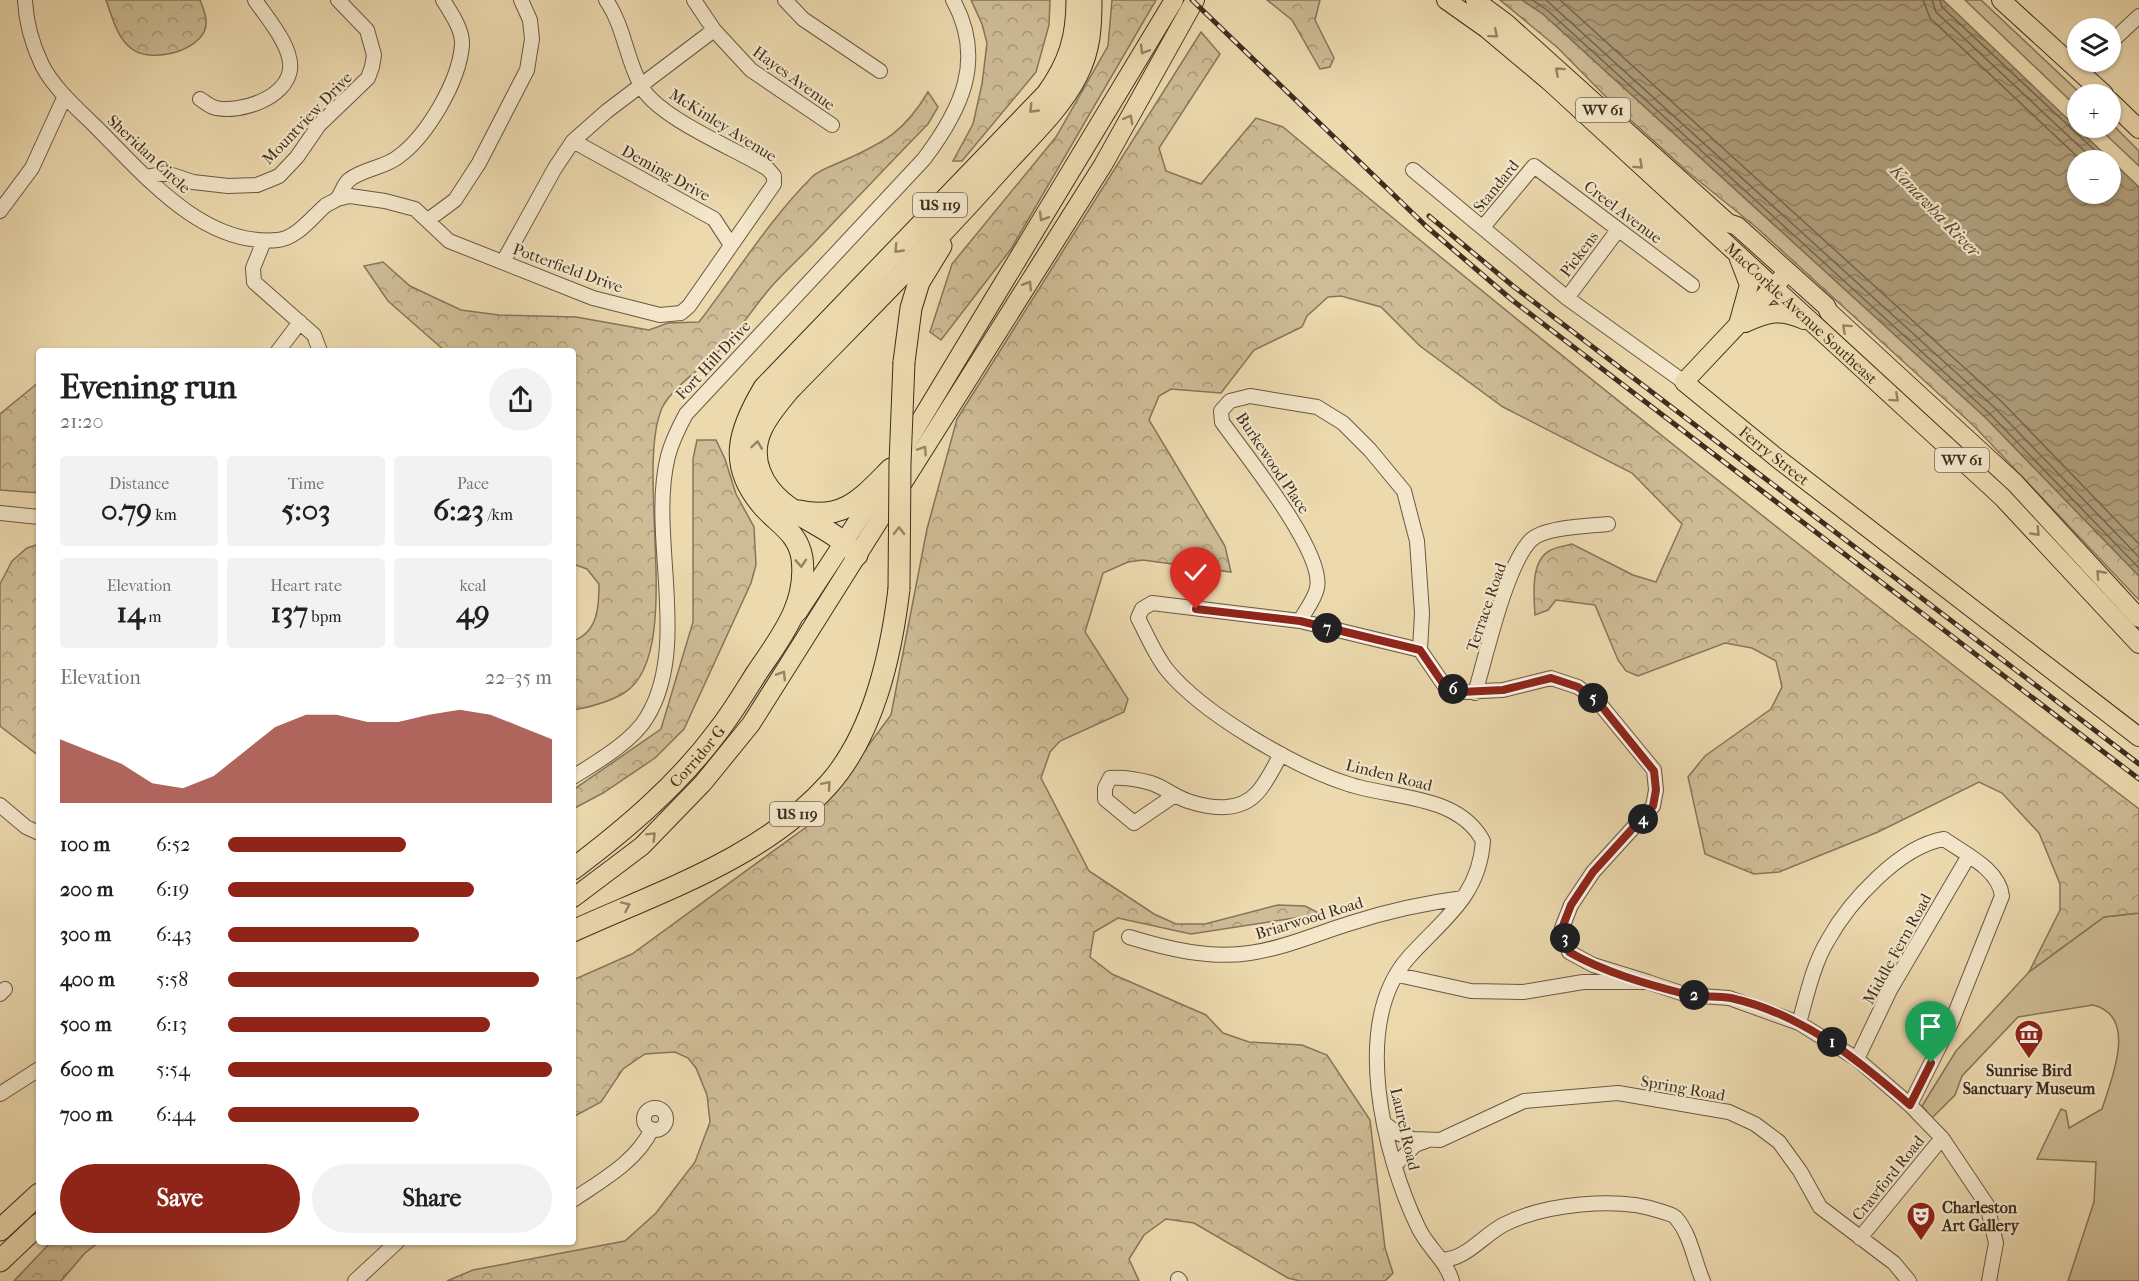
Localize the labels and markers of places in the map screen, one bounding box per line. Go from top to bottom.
pin [1170,547,1221,609]
pin: 7 [1312,613,1342,643]
pin: 6 [1438,674,1468,704]
pin: 5 [1578,683,1608,713]
pin: 4 [1628,804,1658,834]
pin: 3 [1550,923,1580,953]
pin: 2 [1679,980,1709,1010]
pin [1905,1001,1956,1063]
museum icon: Sunrise Bird Sanctuary Museum [2013,1018,2045,1060]
pin: 1 [1817,1027,1847,1057]
place label: Sunrise Bird Sanctuary Museum [1963,1061,2096,1099]
place label: Charleston Art Gallery [1941,1198,2021,1236]
theatre icon: Charleston Art Gallery [1905,1200,1937,1242]

